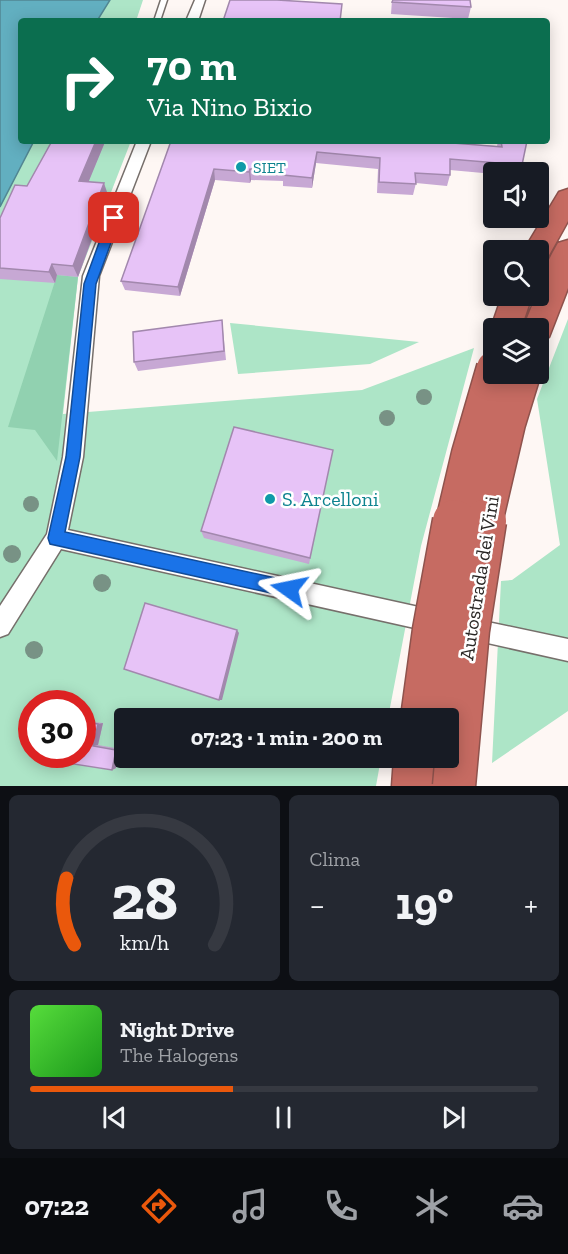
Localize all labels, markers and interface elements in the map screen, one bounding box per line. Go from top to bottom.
text: 70 m [147,40,237,91]
icon: right [48,42,126,120]
text: Via Nino Bixio [147,91,312,123]
place label: SIET [253,158,286,177]
marker: SIET [234,160,248,174]
map controls [483,162,549,384]
button: sound [483,162,549,228]
pin [88,192,139,243]
icon: arrive [97,201,130,234]
button: search [483,240,549,306]
button: layers [483,318,549,384]
place label: S. Arcelloni [282,487,379,511]
marker: S. Arcelloni [263,492,277,506]
street label: Autostrada dei Vini [454,494,504,662]
position arrow [257,557,321,621]
speed limit sign: 30 [18,690,96,768]
text: 07:23 · 1 min · 200 m [191,724,382,751]
text: Clima [310,847,360,871]
text: 28 [111,860,178,935]
text: 19° [395,877,454,931]
text: − [310,885,325,924]
text: + [524,885,538,924]
text: km/h [120,930,169,955]
text: Night Drive [120,1016,234,1043]
text: The Halogens [120,1043,238,1067]
icon: previous [98,1101,131,1134]
icon: pause [267,1101,300,1134]
icon: next [437,1101,470,1134]
icon: directions [138,1185,180,1227]
icon: music [229,1185,271,1227]
icon: phone [320,1185,362,1227]
icon: climate [411,1185,453,1227]
icon: car [502,1185,544,1227]
text: 07:22 [24,1190,89,1222]

